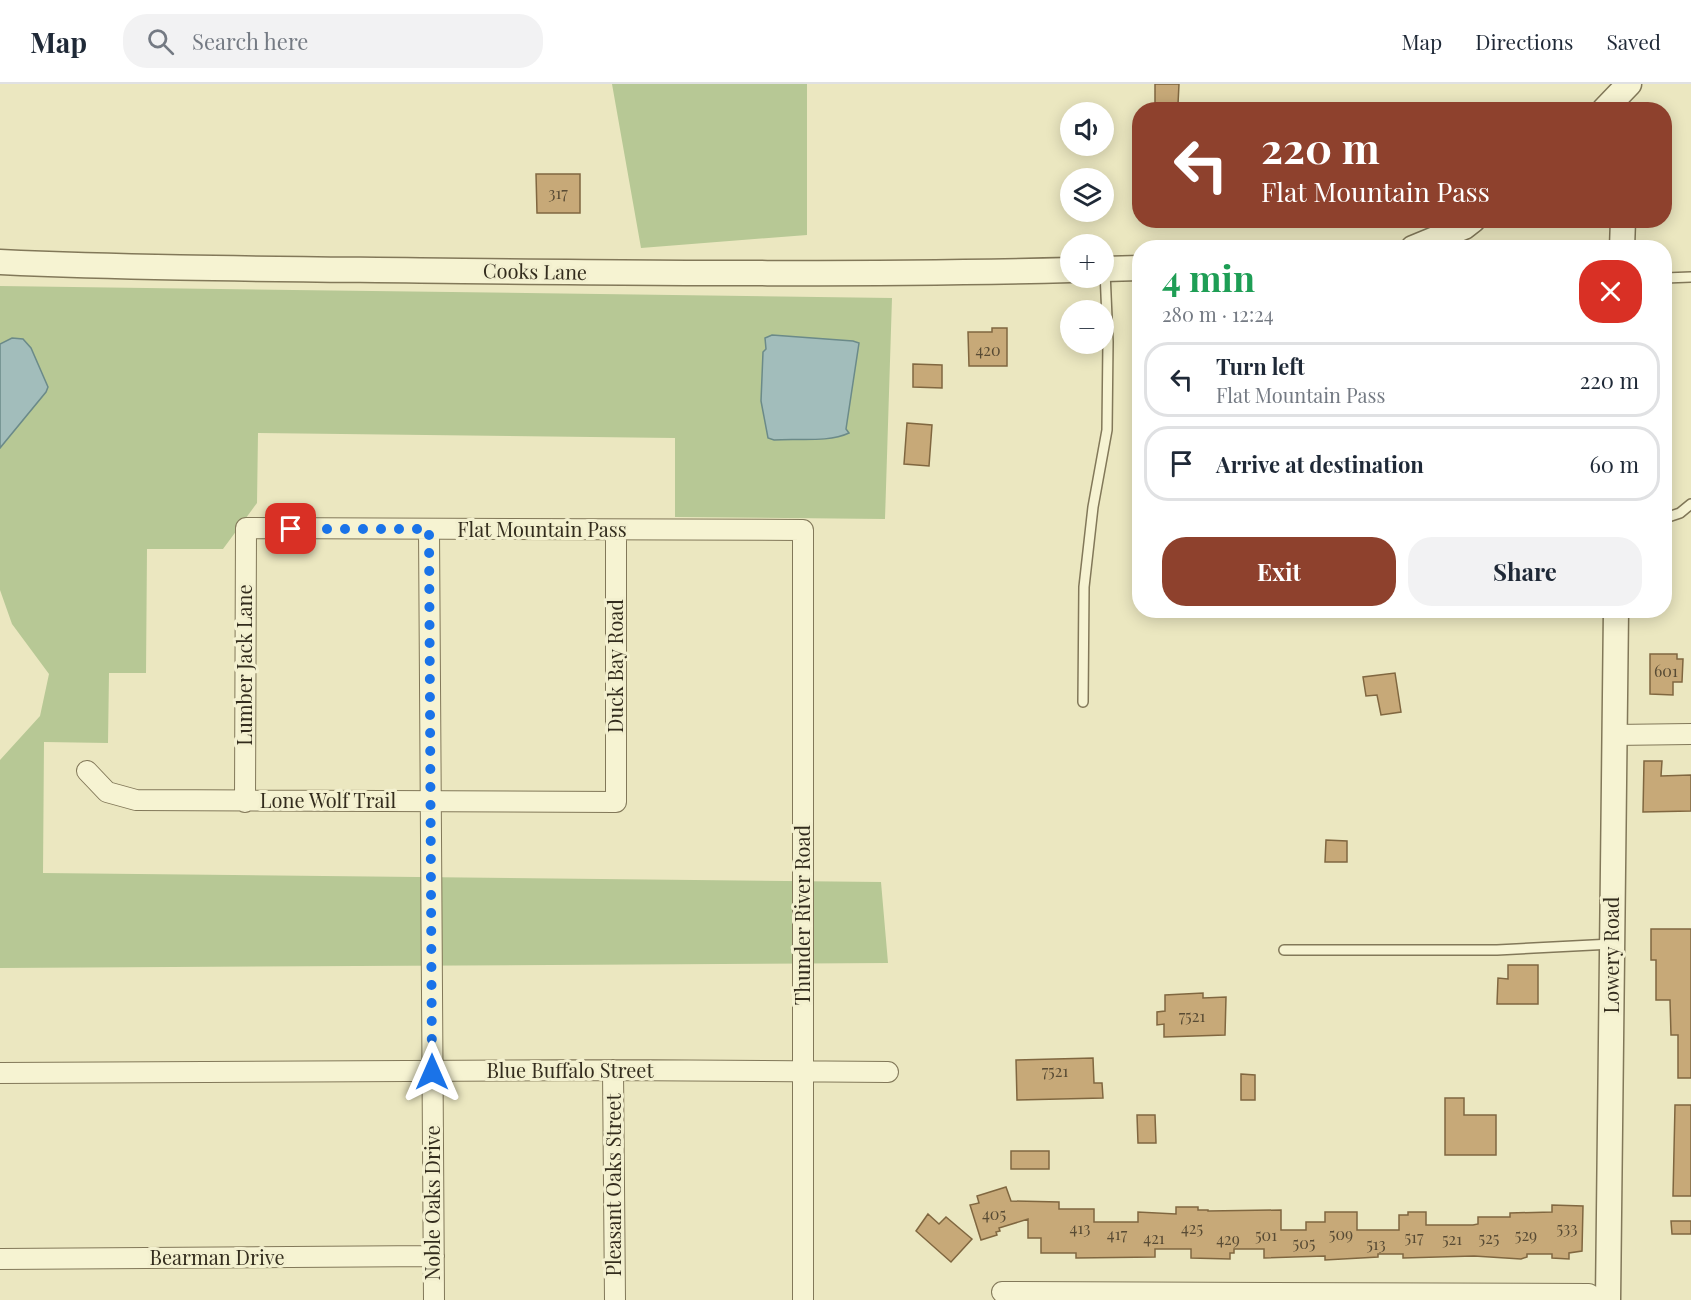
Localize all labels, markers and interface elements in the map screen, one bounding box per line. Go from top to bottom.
search box [123,14,543,68]
text: Map [30,23,87,60]
icon: search [144,25,177,58]
text: Search here [192,26,308,56]
text: Map [1401,27,1442,55]
text: Directions [1475,27,1573,55]
text: Saved [1606,27,1661,55]
map controls [1060,102,1114,354]
button: sound [1060,102,1114,156]
text: 220 m [1261,119,1380,175]
icon: left [1162,126,1240,204]
button: layers [1060,168,1114,222]
text: Flat Mountain Pass [1261,173,1490,209]
house number: 317 [548,182,568,203]
button: + [1060,234,1114,288]
text: 4 min [1162,253,1255,301]
street label: Cooks Lane [483,256,587,285]
button: close [1579,260,1642,323]
button: − [1060,300,1114,354]
text: 280 m · 12:24 [1162,300,1274,327]
house number: 420 [975,339,1001,360]
text: Turn left [1216,351,1305,381]
icon: left [1165,363,1198,396]
text: 220 m [1580,365,1639,395]
text: Flat Mountain Pass [1216,381,1385,408]
icon: arrive [1165,447,1198,480]
text: Arrive at destination [1216,449,1424,479]
text: 60 m [1589,449,1639,479]
pin [265,503,316,554]
icon: arrive [274,512,307,545]
street label: Flat Mountain Pass [457,515,627,542]
button: Exit [1162,537,1396,606]
button: Share [1408,537,1642,606]
street label: Lumber Jack Lane [230,584,257,746]
street label: Duck Bay Road [601,599,628,733]
house number: 601 [1654,660,1678,681]
street label: Lone Wolf Trail [260,786,396,813]
street label: Thunder River Road [788,824,815,1005]
street label: Lowery Road [1597,896,1624,1013]
house number: 7521 [1179,1005,1205,1026]
position arrow [400,1040,464,1104]
street label: Blue Buffalo Street [487,1056,654,1083]
house number: 7521 [1042,1060,1068,1081]
street label: Pleasant Oaks Street [599,1093,626,1277]
street label: Noble Oaks Drive [418,1125,445,1281]
house number: 405 [982,1203,1006,1224]
house number: 413 [1070,1217,1090,1238]
house number: 425 [1181,1217,1203,1238]
house number: 533 [1556,1217,1578,1238]
house number: 417 [1107,1223,1128,1244]
house number: 509 [1329,1223,1353,1244]
house number: 501 [1255,1224,1277,1245]
house number: 529 [1515,1224,1537,1245]
house number: 517 [1404,1226,1424,1247]
house number: 421 [1143,1227,1165,1248]
house number: 525 [1479,1227,1499,1248]
house number: 429 [1216,1228,1240,1249]
house number: 521 [1442,1228,1462,1249]
house number: 505 [1293,1232,1315,1253]
house number: 513 [1366,1233,1386,1254]
street label: Bearman Drive [149,1243,285,1270]

